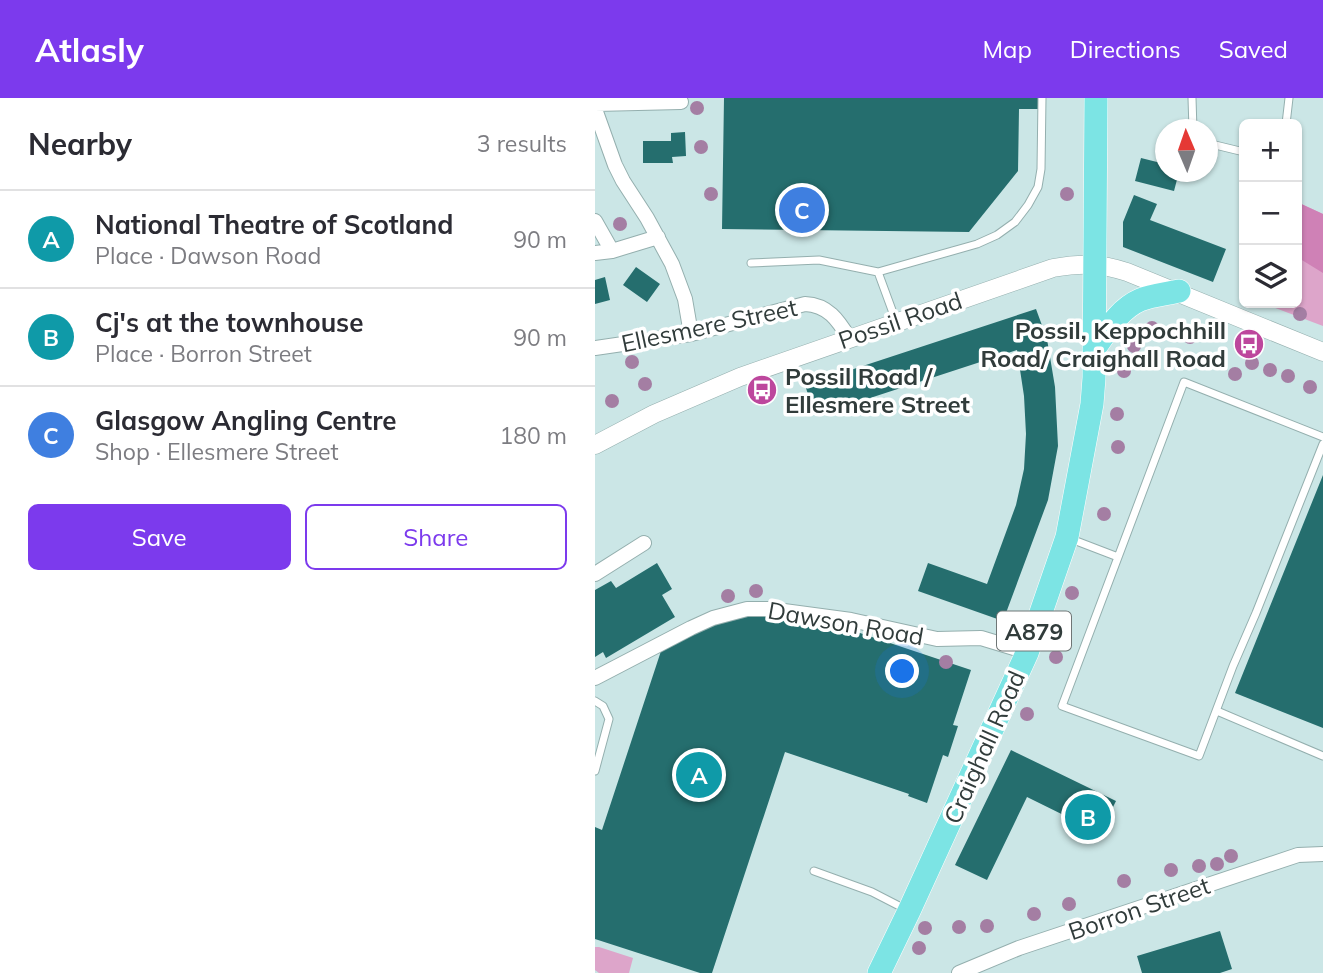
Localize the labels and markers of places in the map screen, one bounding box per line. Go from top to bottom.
pin: C [779,184,825,236]
place label: Possil, Keppochhill Road/ Craighall Road [981,315,1226,373]
bus stop icon: Possil, Keppochhill Road/ Craighall Road [1232,327,1266,361]
place label: Possil Road / Ellesmere Street [785,361,970,419]
bus stop icon: Possil Road / Ellesmere Street [745,373,779,407]
pin: A [676,749,722,801]
pin: B [1065,791,1111,843]

